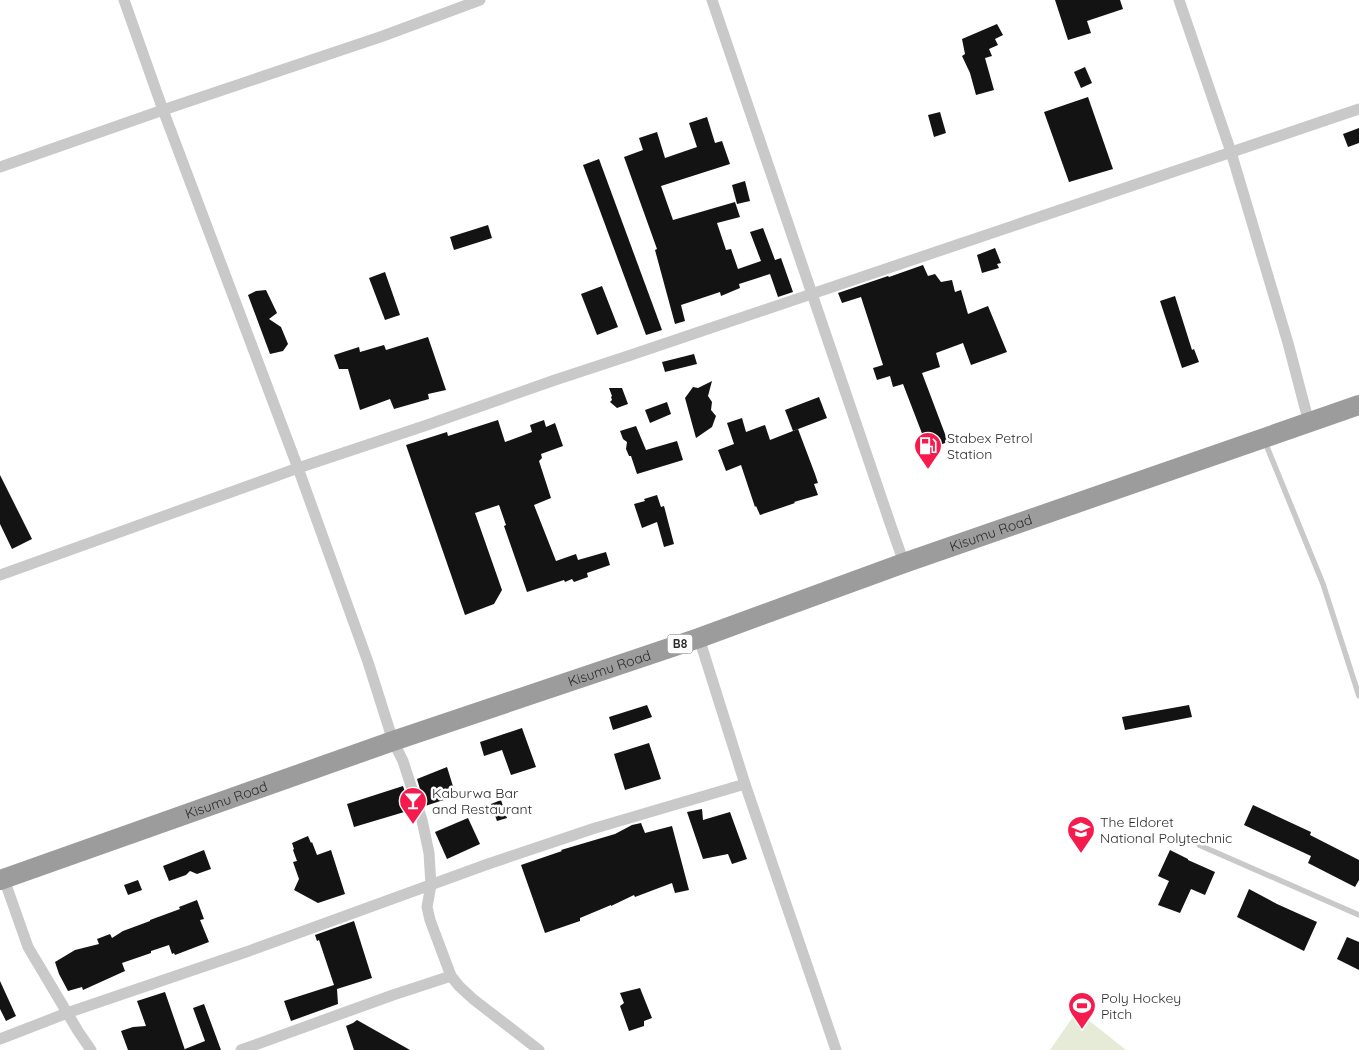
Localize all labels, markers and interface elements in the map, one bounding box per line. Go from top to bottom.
place label: Stabex Petrol Station [947,429,1033,463]
fuel station icon: Stabex Petrol Station [913,431,943,470]
street label: Kisumu Road [947,510,1035,555]
road number: B8 [668,634,692,654]
street label: Kisumu Road [565,646,653,691]
street label: Kisumu Road [183,777,270,823]
place label: Kaburwa Bar and Restaurant [432,784,533,818]
bar icon: Kaburwa Bar and Restaurant [398,786,428,825]
place label: The Eldoret National Polytechnic [1100,813,1232,847]
school or university icon: The Eldoret National Polytechnic [1066,815,1096,854]
place label: Poly Hockey Pitch [1101,989,1181,1023]
sports icon: Poly Hockey Pitch [1067,991,1097,1030]

